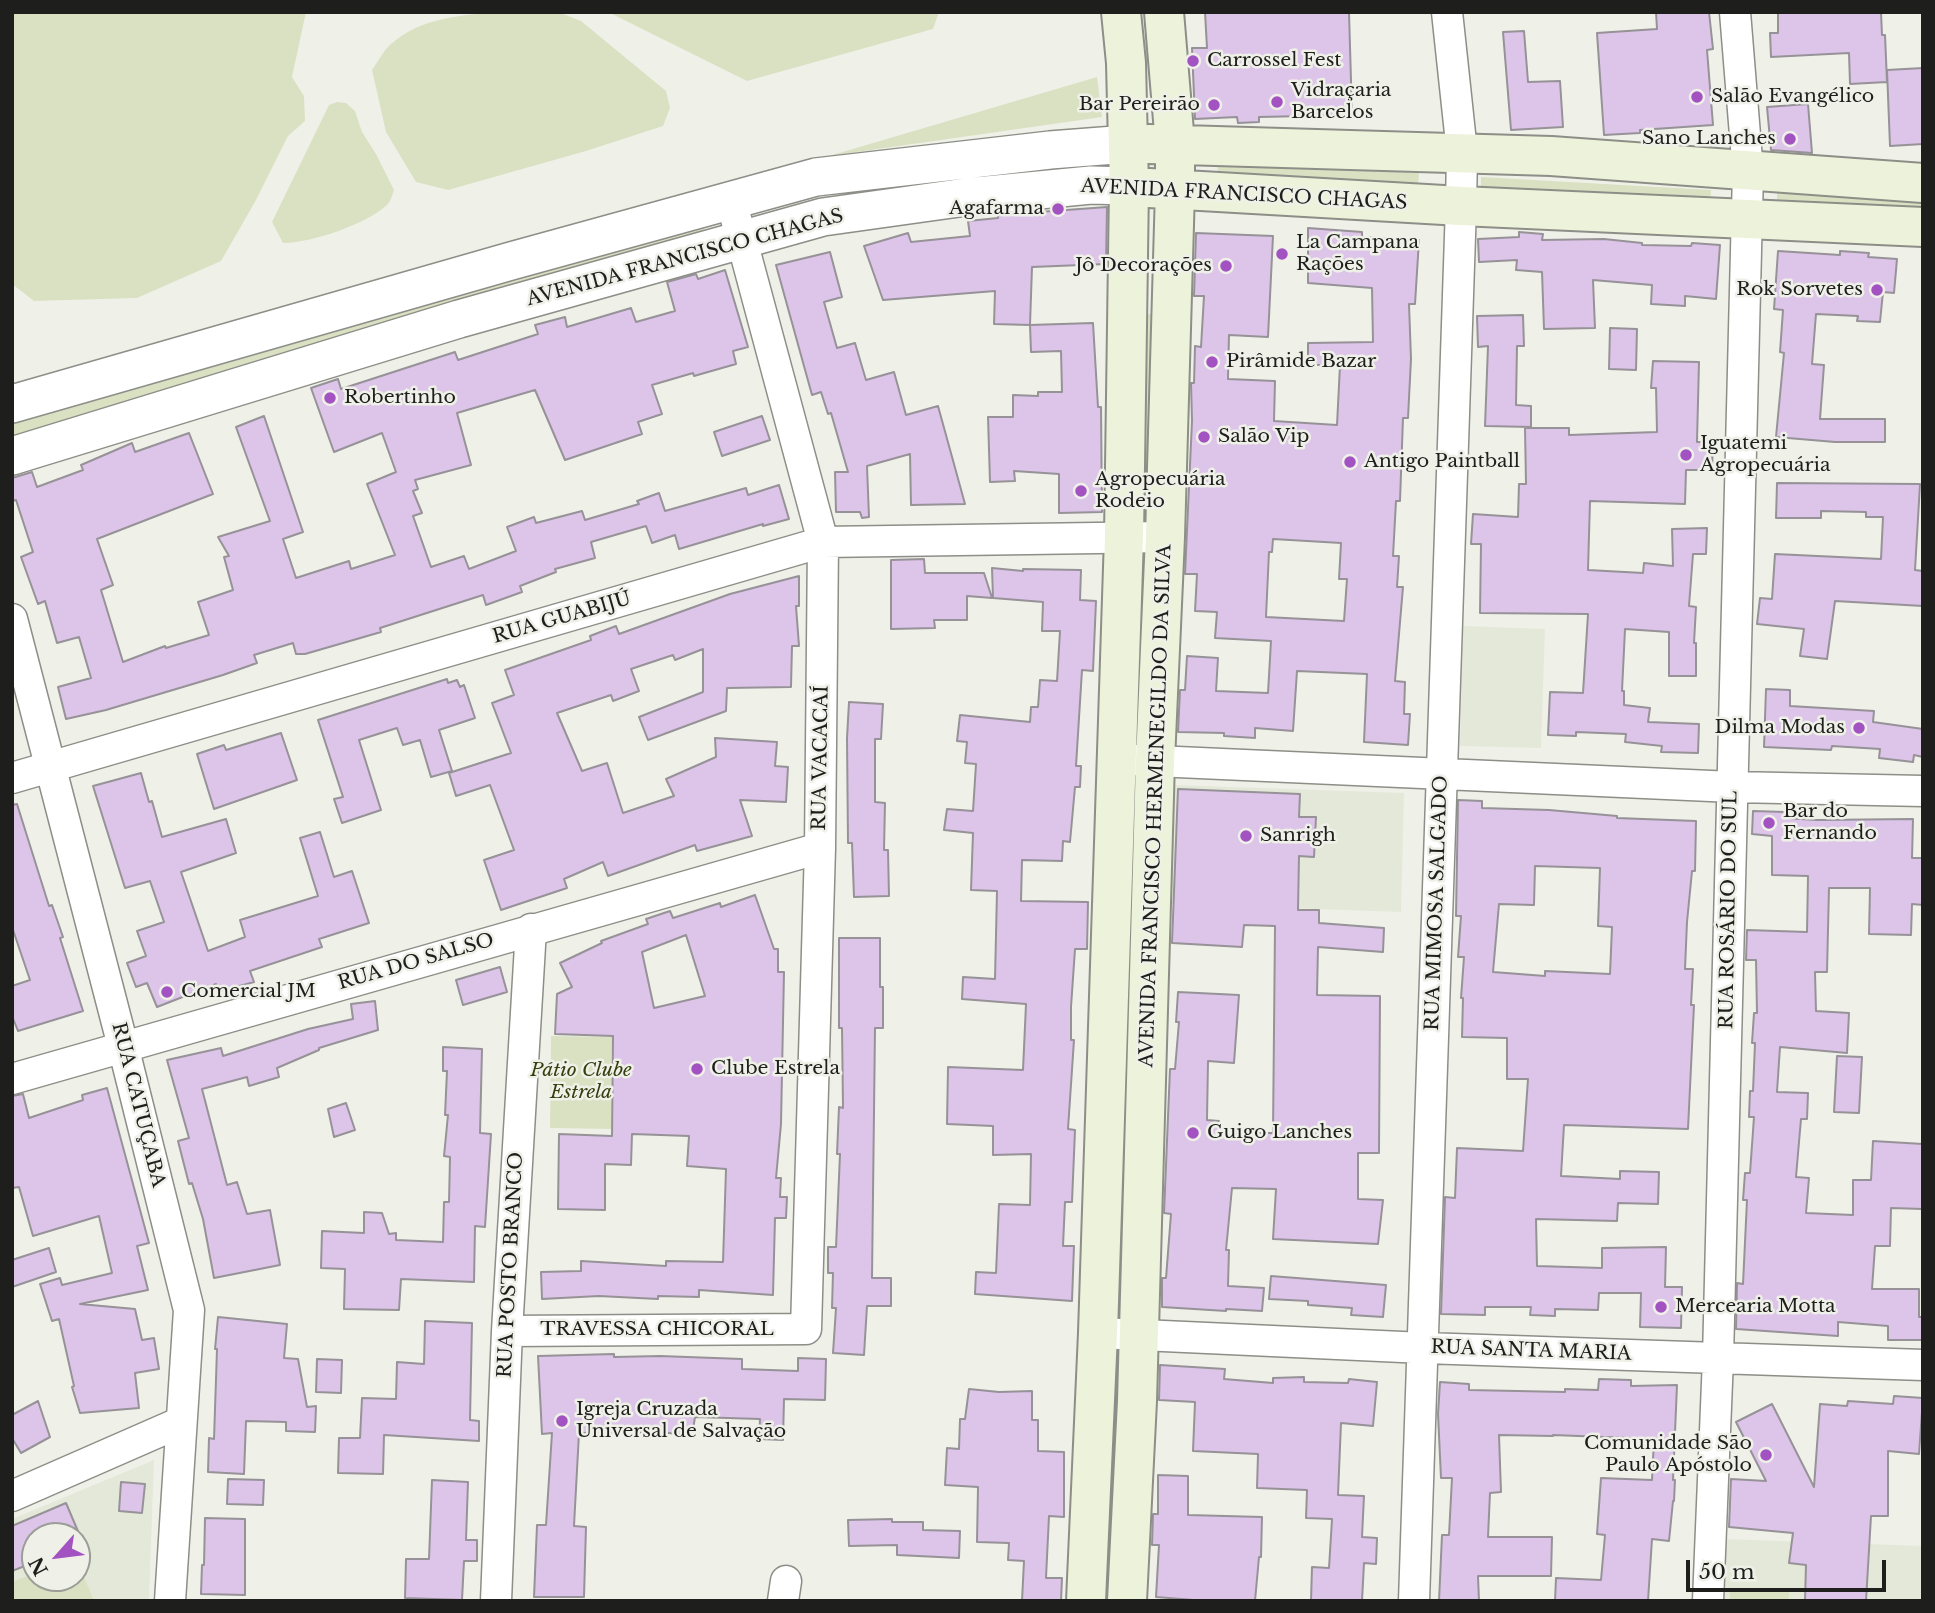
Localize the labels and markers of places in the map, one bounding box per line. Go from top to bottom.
place label: Carrossel Fest [1207,50,1342,72]
marker: Carrossel Fest [1185,53,1201,69]
place label: Vidraçaria Barcelos [1291,80,1391,124]
place label: Salão Evangélico [1711,86,1874,108]
marker: Salão Evangélico [1689,89,1705,105]
place label: Bar Pereirão [1079,94,1200,116]
marker: Vidraçaria Barcelos [1269,94,1285,110]
marker: Bar Pereirão [1206,97,1222,113]
place label: Sano Lanches [1642,128,1776,150]
marker: Sano Lanches [1782,131,1798,147]
place label: Agafarma [949,198,1044,220]
marker: Agafarma [1050,201,1066,217]
place label: La Campana Rações [1296,232,1419,276]
marker: La Campana Rações [1274,246,1290,262]
place label: Jô Decorações [1075,255,1212,277]
marker: Jô Decorações [1218,258,1234,274]
place label: Rok Sorvetes [1736,279,1863,301]
marker: Rok Sorvetes [1869,282,1885,298]
place label: Pirâmide Bazar [1226,351,1376,373]
marker: Pirâmide Bazar [1204,354,1220,370]
place label: Robertinho [344,387,456,409]
marker: Robertinho [322,390,338,406]
place label: Salão Vip [1218,426,1309,448]
marker: Salão Vip [1196,429,1212,445]
place label: Iguatemi Agropecuária [1700,433,1831,477]
marker: Iguatemi Agropecuária [1678,447,1694,463]
place label: Antigo Paintball [1364,451,1520,473]
marker: Antigo Paintball [1342,454,1358,470]
place label: Agropecuária Rodeio [1095,469,1226,513]
marker: Agropecuária Rodeio [1073,483,1089,499]
place label: Dilma Modas [1715,717,1845,739]
marker: Dilma Modas [1851,720,1867,736]
place label: Bar do Fernando [1783,801,1877,845]
marker: Bar do Fernando [1761,815,1777,831]
place label: Sanrigh [1260,825,1336,847]
marker: Sanrigh [1238,828,1254,844]
place label: Comercial JM [181,981,316,1003]
marker: Comercial JM [159,984,175,1000]
place label: Clube Estrela [711,1058,840,1080]
marker: Clube Estrela [689,1061,705,1077]
place label: Guigo Lanches [1207,1122,1352,1144]
marker: Guigo Lanches [1185,1125,1201,1141]
place label: Mercearia Motta [1675,1296,1836,1318]
marker: Mercearia Motta [1653,1299,1669,1315]
place label: Igreja Cruzada Universal de Salvação [576,1399,786,1443]
marker: Igreja Cruzada Universal de Salvação [554,1413,570,1429]
place label: Comunidade São Paulo Apóstolo [1584,1433,1752,1477]
marker: Comunidade São Paulo Apóstolo [1758,1447,1774,1463]

